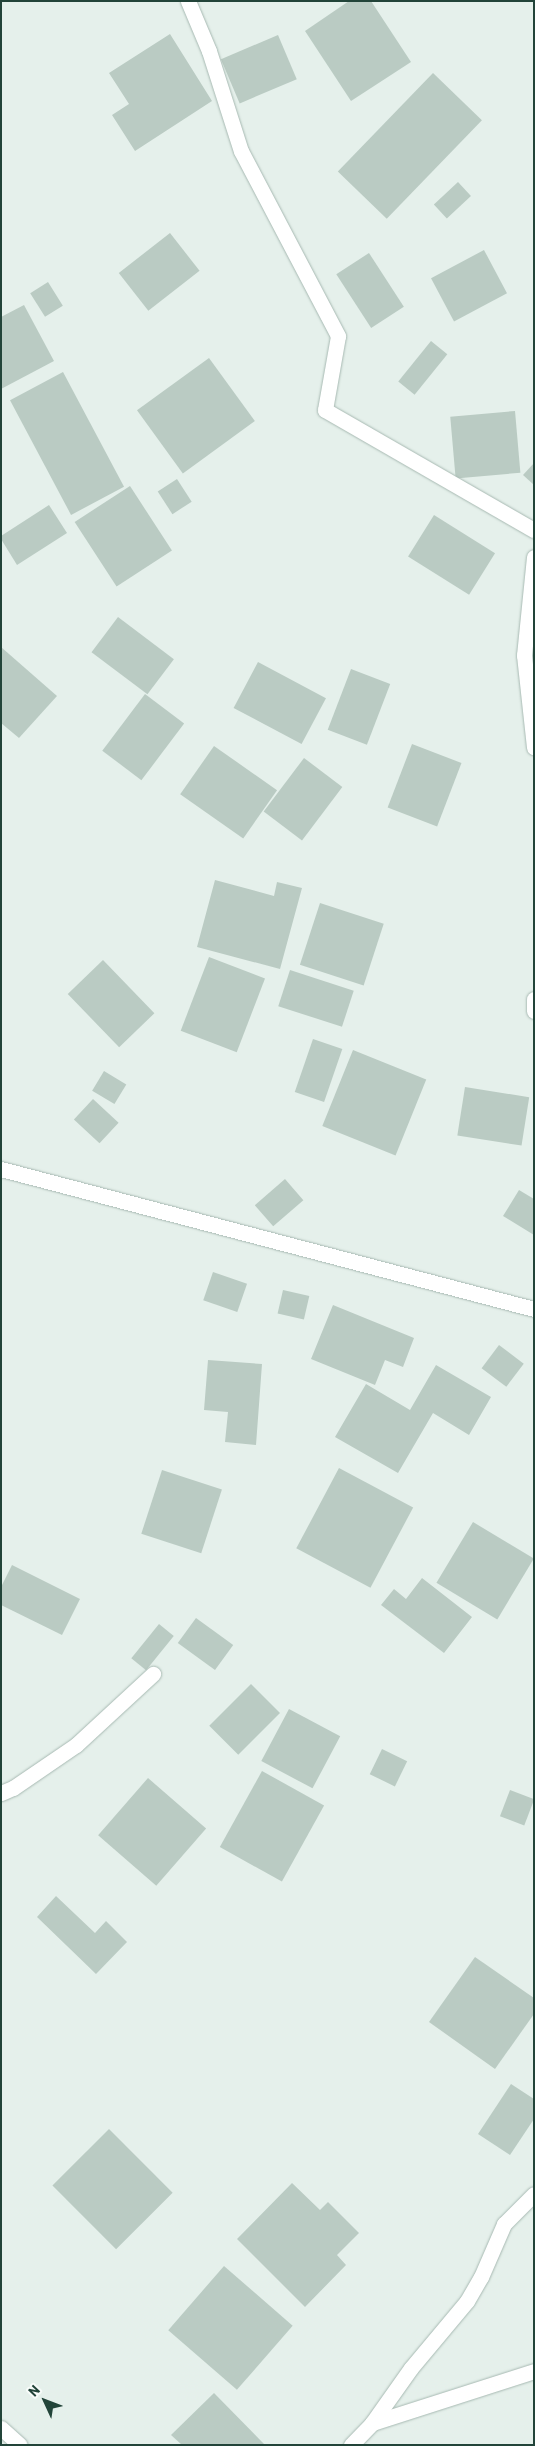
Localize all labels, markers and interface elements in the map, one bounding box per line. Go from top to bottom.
north arrow [20,2376,70,2426]
text: N [24,2381,43,2400]

